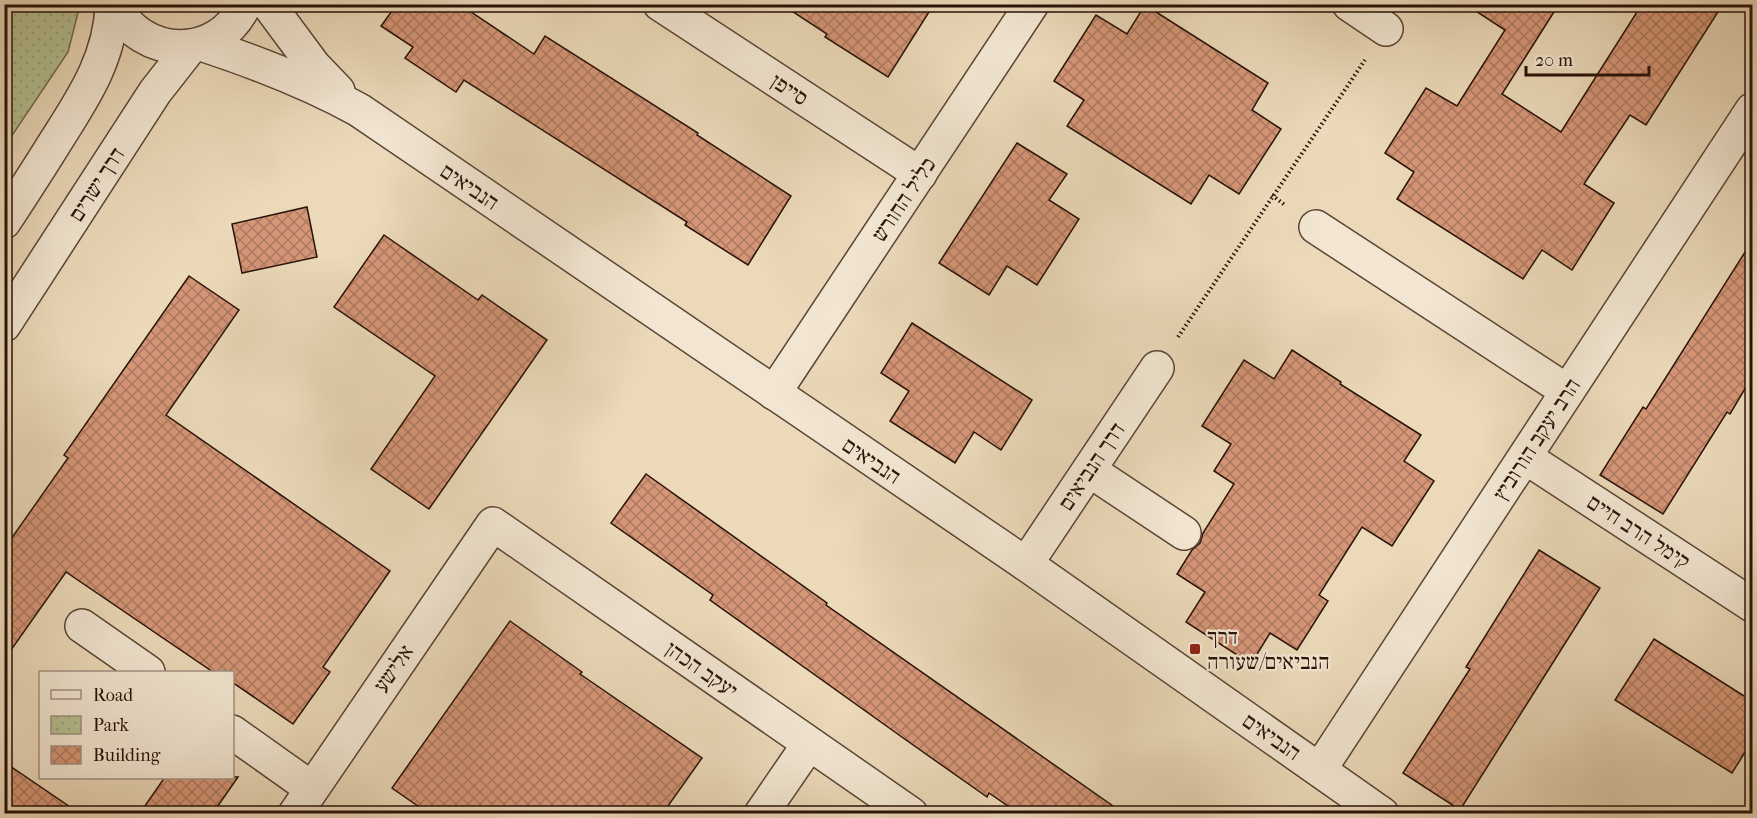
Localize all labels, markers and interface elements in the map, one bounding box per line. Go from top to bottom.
scale bar [1526,39,1649,77]
text: 20 m [1535,50,1573,71]
street label: סייפן [766,68,813,111]
street label: דרך ישרים [63,142,130,227]
street label: כליל החורש [866,152,942,247]
street label: הנביאים [435,158,504,216]
street label: הרב יעקב הורוביץ [1488,374,1586,506]
street label: דרך הנביאים [1053,418,1131,516]
street label: הנביאים [837,432,906,490]
street label: קימל הרב חיים [1582,489,1695,575]
place label: דרך הנביאים/שעורה [1207,624,1330,675]
street label: יעקב הכהן [661,636,742,704]
street label: אלישע [368,640,419,697]
marker: דרך הנביאים/שעורה [1188,642,1202,656]
legend [39,671,234,779]
text: Road [93,685,133,706]
street label: הנביאים [1237,707,1306,766]
text: Park [93,715,130,736]
text: Building [93,745,161,766]

